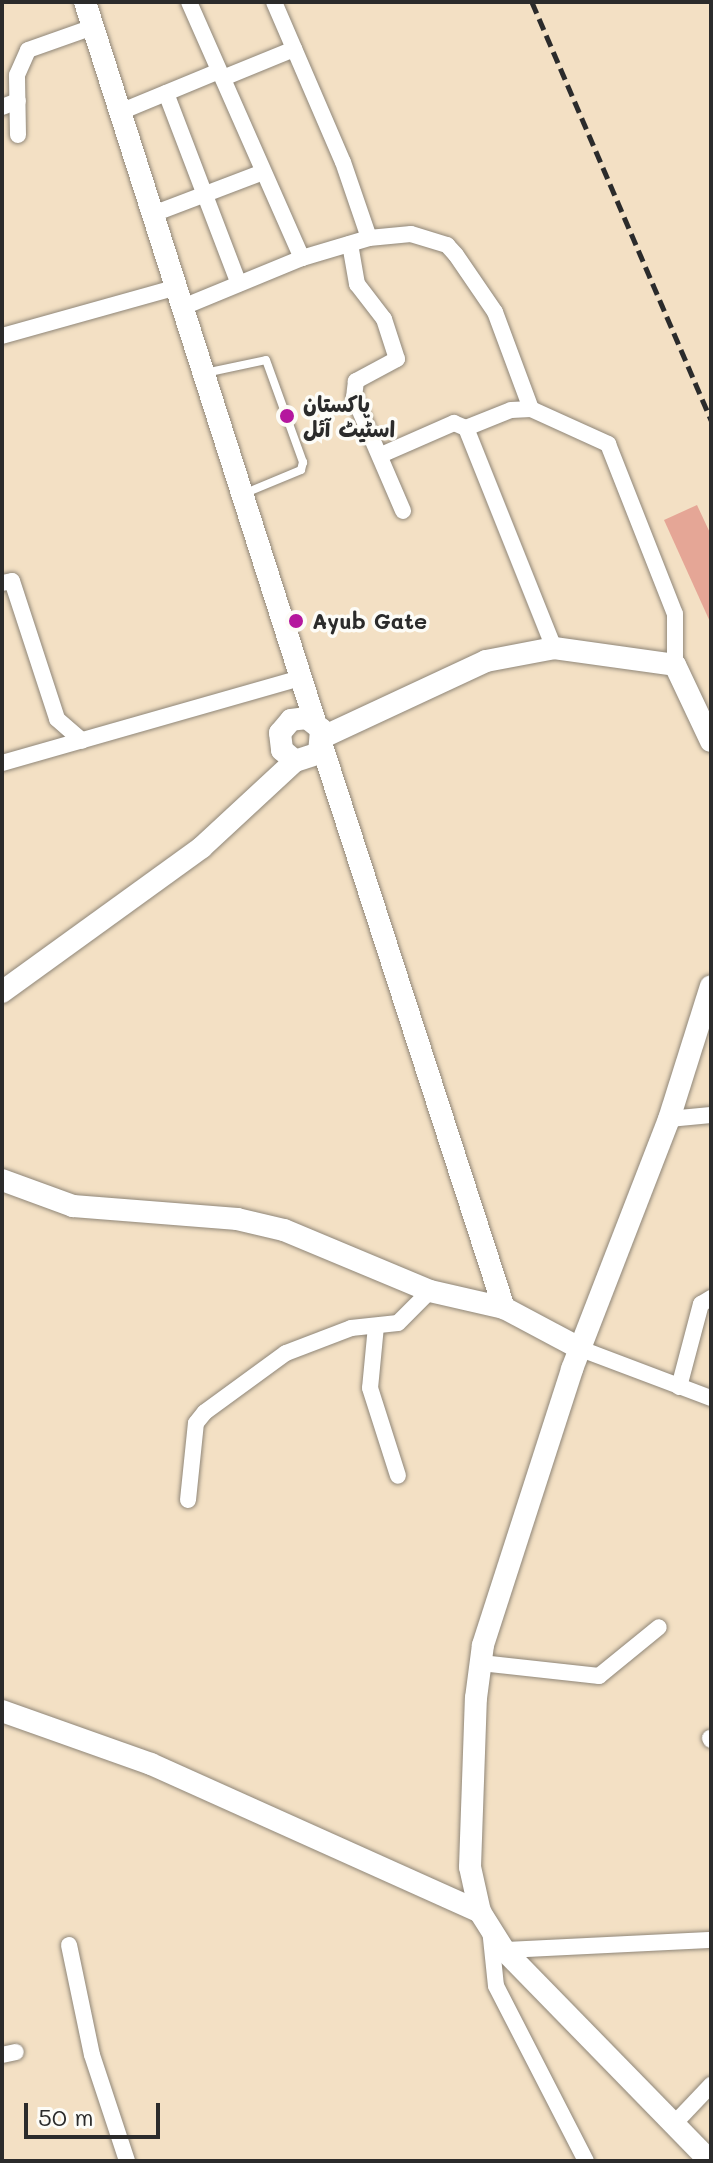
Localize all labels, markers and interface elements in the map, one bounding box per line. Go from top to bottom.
place label: پاکستان اسٹیٹ آئل [303,390,395,442]
marker: پاکستان اسٹیٹ آئل [278,407,296,425]
place label: Ayub Gate [312,608,427,634]
marker: Ayub Gate [287,612,305,630]
scale bar [28,2087,164,2137]
text: 50 m [38,2101,94,2132]

